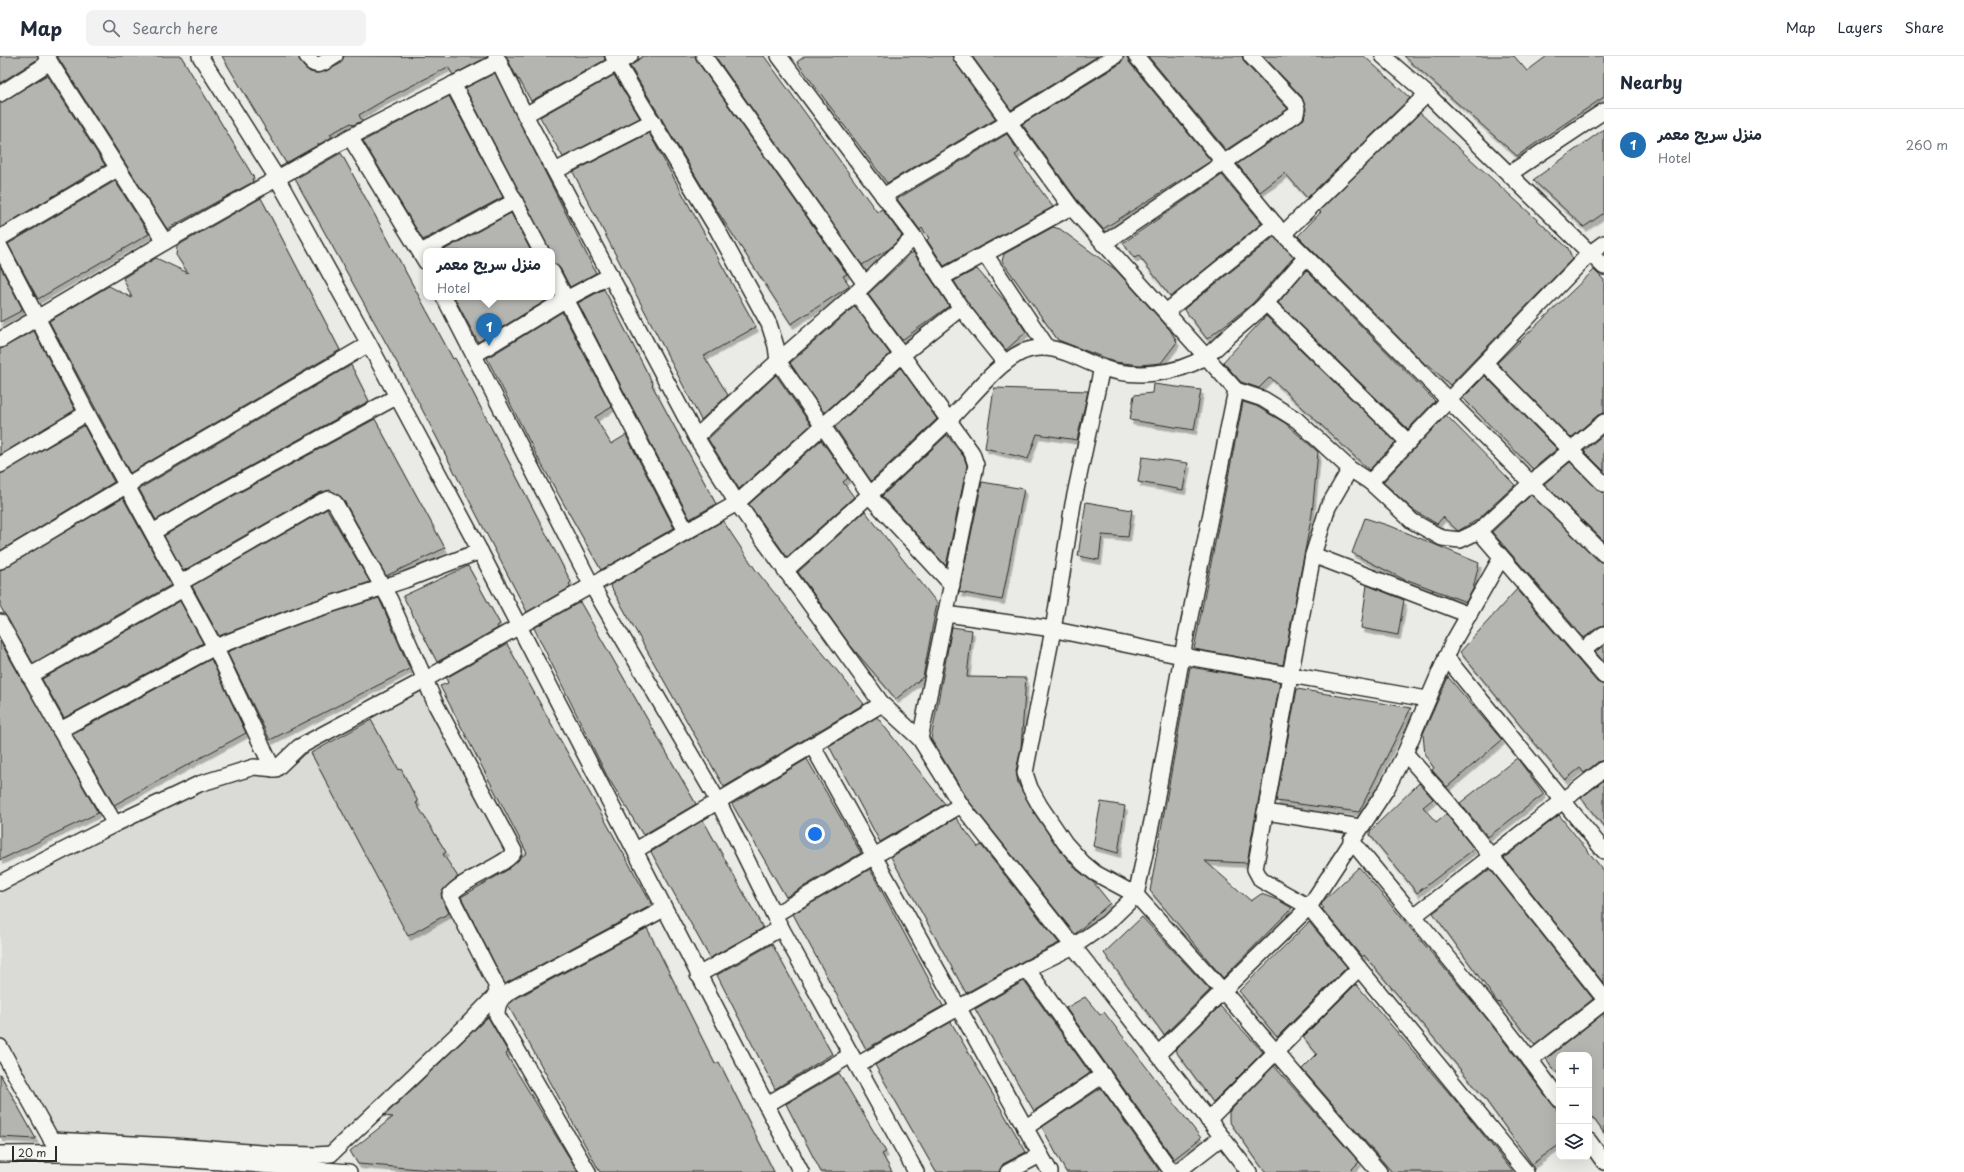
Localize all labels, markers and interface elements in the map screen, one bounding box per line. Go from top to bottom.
search box [86,10,366,46]
text: Map [20,14,62,42]
text: Search here [132,16,218,39]
icon: search [100,17,122,39]
text: Map [1786,17,1816,38]
text: Layers [1838,17,1883,38]
text: Share [1905,17,1944,38]
text: Nearby [1620,69,1682,95]
text: منزل سريح معمر [1658,122,1762,145]
text: 1 [1630,135,1636,154]
text: 260 m [1906,135,1948,154]
text: Hotel [1658,148,1691,167]
popup [423,248,555,300]
text: منزل سريح معمر [437,252,541,275]
text: Hotel [437,278,470,297]
pin: 1 [476,313,502,346]
your location [805,824,825,844]
map controls [1556,1052,1592,1160]
button: + [1556,1052,1592,1088]
button: − [1556,1088,1592,1124]
button: layers [1556,1124,1592,1160]
scale bar [12,1144,57,1163]
text: 20 m [18,1144,46,1161]

